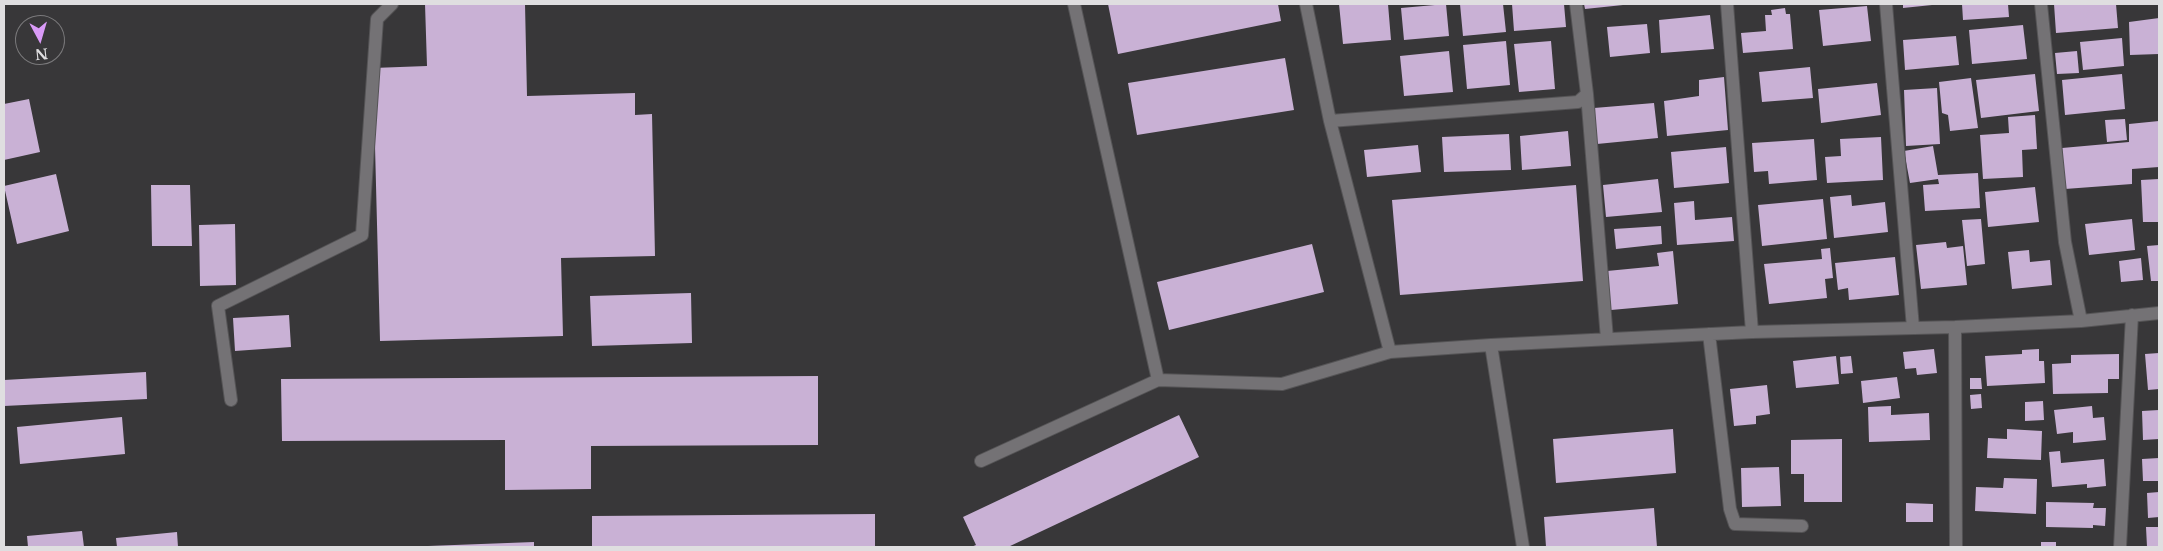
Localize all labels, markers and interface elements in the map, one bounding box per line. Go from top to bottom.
north arrow [15,15,65,65]
text: N [34,44,49,64]

